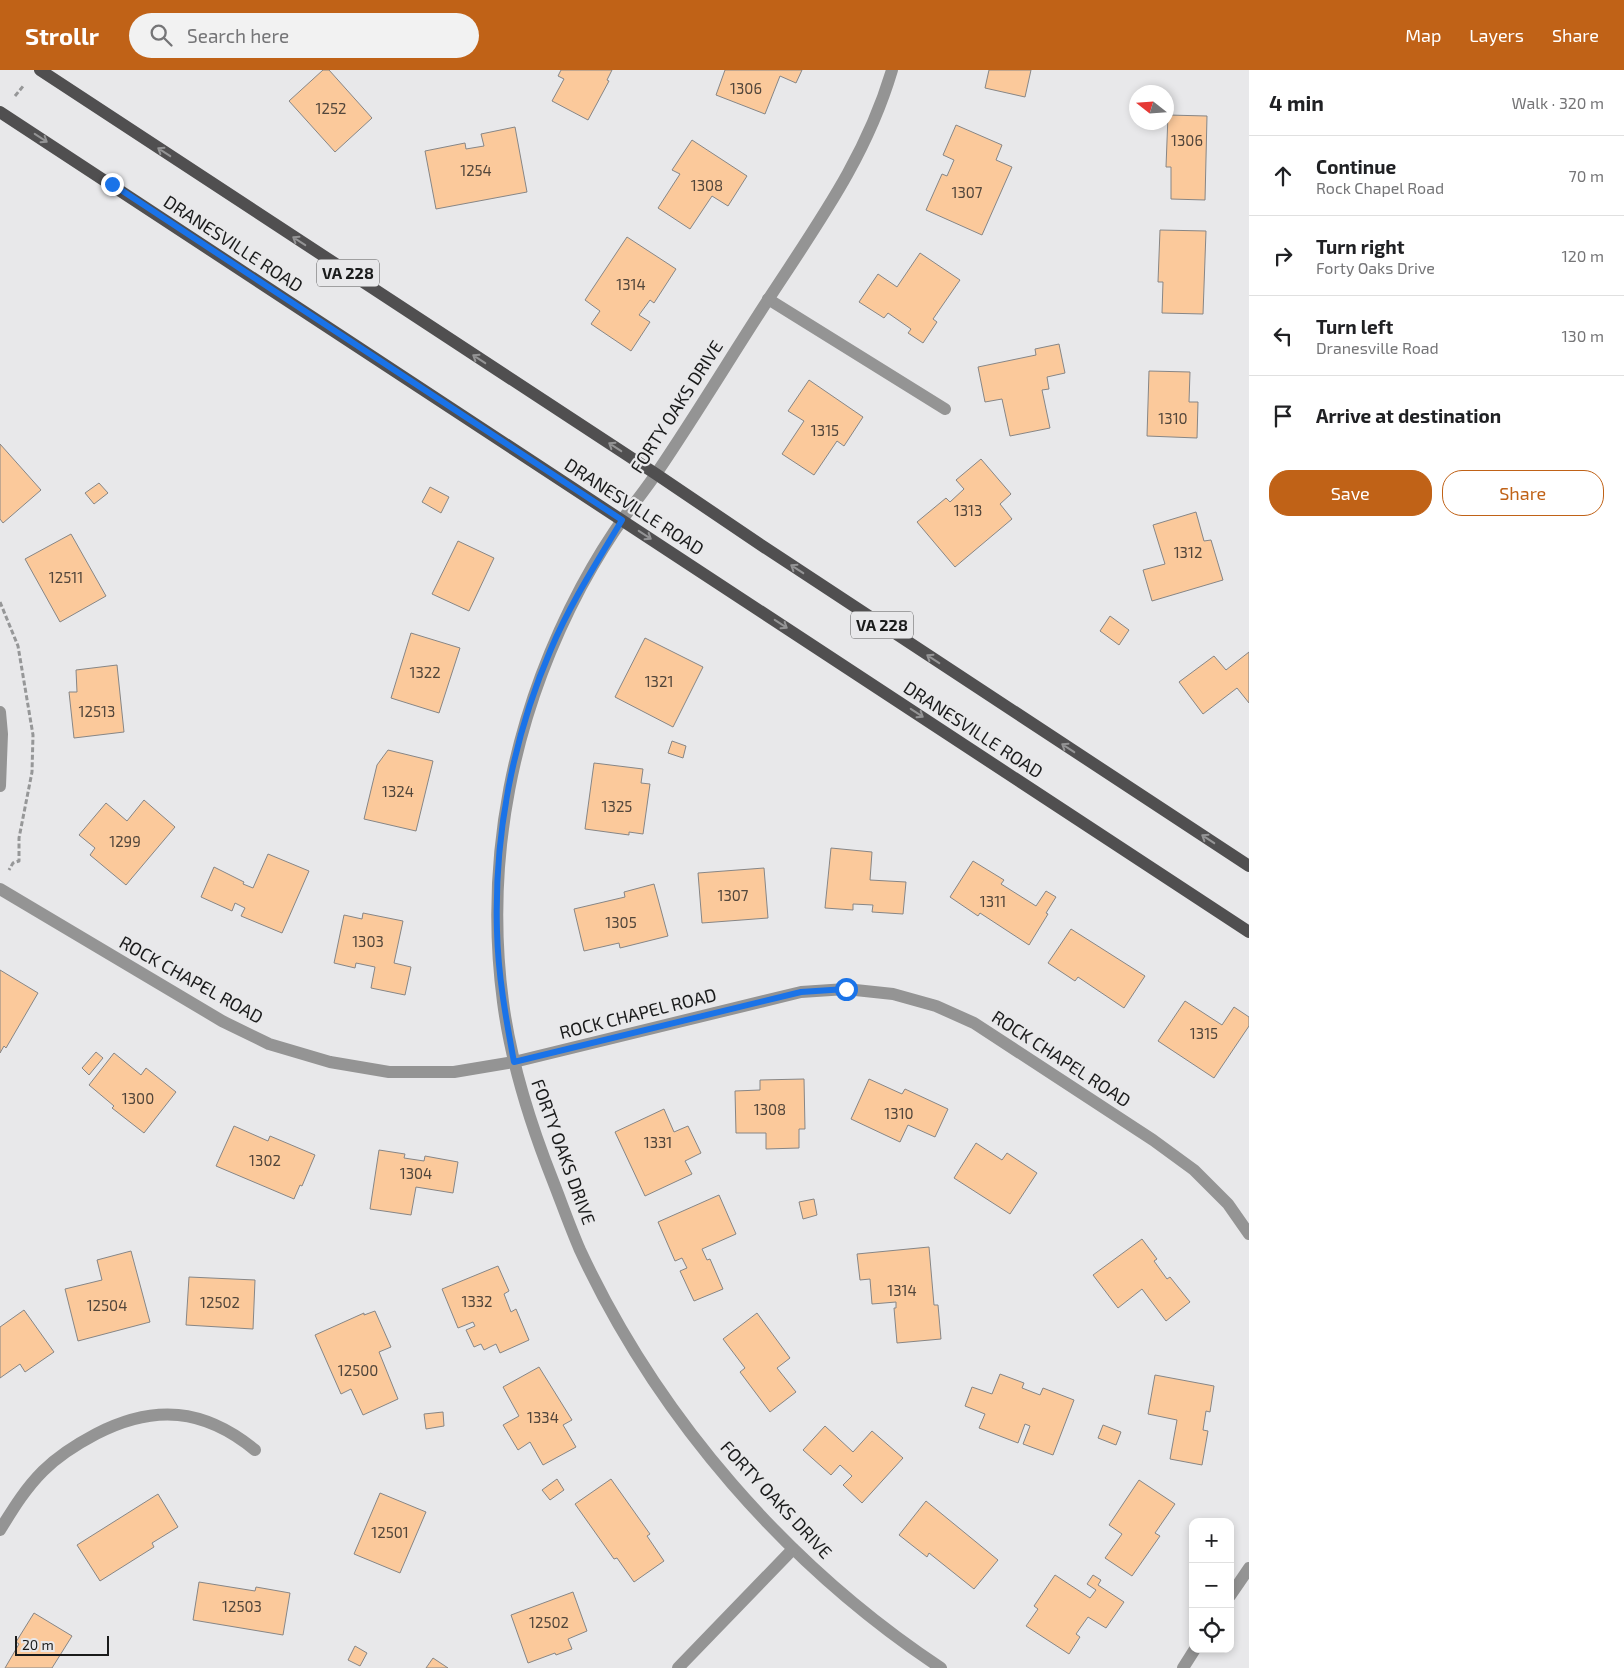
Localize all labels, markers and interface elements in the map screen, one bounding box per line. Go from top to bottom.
search box [129,13,479,58]
text: Strollr [25,21,99,50]
icon: search [147,21,175,49]
text: Search here [187,24,289,47]
text: Map [1405,24,1441,46]
text: Layers [1469,24,1524,46]
text: Share [1552,24,1599,46]
house number: 1306 [730,79,762,97]
north arrow [1129,85,1174,130]
text: 4 min [1269,90,1324,115]
text: Walk · 320 m [1511,93,1604,112]
house number: 1252 [316,99,346,117]
house number: 1306 [1171,131,1203,149]
one-way arrow [34,133,48,144]
one-way arrow [157,146,171,156]
text: Continue [1316,155,1396,178]
house number: 1254 [460,161,492,179]
icon: ahead [1269,162,1297,190]
text: 70 m [1569,166,1604,185]
route end [101,173,124,196]
house number: 1308 [691,176,723,194]
text: Rock Chapel Road [1316,178,1444,197]
house number: 1307 [951,183,983,201]
street label: DRANESVILLE ROAD [160,190,307,296]
text: Turn right [1316,235,1404,258]
one-way arrow [293,236,307,246]
icon: right [1269,242,1297,270]
text: 120 m [1561,246,1604,265]
text: Forty Oaks Drive [1316,258,1435,277]
road number: VA 228 [317,260,379,287]
house number: 1314 [616,275,646,293]
text: Turn left [1316,315,1393,338]
icon: left [1269,322,1297,350]
text: 130 m [1562,326,1604,345]
street label: FORTY OAKS DRIVE [625,336,727,477]
text: Dranesville Road [1316,338,1439,357]
one-way arrow [473,353,487,363]
icon: arrive [1269,402,1297,430]
text: Arrive at destination [1316,404,1501,427]
house number: 1310 [1158,409,1188,427]
house number: 1315 [811,421,839,439]
one-way arrow [609,442,623,452]
street label: DRANESVILLE ROAD [561,453,708,559]
button: Save [1269,470,1432,516]
button: Share [1442,470,1604,516]
house number: 1313 [954,501,982,519]
one-way arrow [638,530,652,540]
house number: 1312 [1174,543,1202,561]
one-way arrow [790,564,804,574]
house number: 12511 [49,568,83,586]
road number: VA 228 [851,612,913,638]
one-way arrow [773,619,787,629]
one-way arrow [926,653,940,663]
house number: 1322 [409,663,441,681]
house number: 1321 [645,672,673,690]
street label: DRANESVILLE ROAD [900,676,1047,782]
house number: 12513 [79,702,115,720]
one-way arrow [909,709,923,719]
one-way arrow [1062,743,1076,753]
house number: 1324 [382,782,414,800]
house number: 1325 [602,797,632,815]
house number: 1299 [109,832,141,850]
one-way arrow [1202,834,1216,844]
house number: 1307 [717,886,749,904]
house number: 1311 [980,892,1006,910]
house number: 1305 [605,913,637,931]
street label: ROCK CHAPEL ROAD [116,930,267,1028]
house number: 1303 [352,932,384,950]
route start [835,978,858,1001]
street label: ROCK CHAPEL ROAD [557,983,719,1043]
street label: ROCK CHAPEL ROAD [988,1005,1135,1111]
house number: 1315 [1190,1024,1218,1042]
street label: FORTY OAKS DRIVE [527,1076,601,1228]
house number: 1300 [122,1089,154,1107]
house number: 1308 [754,1100,786,1118]
house number: 1310 [884,1104,914,1122]
house number: 1331 [644,1133,672,1151]
house number: 1302 [249,1151,281,1169]
house number: 1304 [400,1164,432,1182]
house number: 1314 [887,1281,917,1299]
house number: 1332 [461,1292,493,1310]
house number: 12502 [200,1293,240,1311]
house number: 12504 [87,1296,127,1314]
house number: 12500 [338,1361,378,1379]
house number: 1334 [527,1408,559,1426]
street label: FORTY OAKS DRIVE [716,1436,837,1563]
map controls [1189,1518,1234,1653]
button: + [1189,1518,1234,1563]
house number: 12501 [371,1523,409,1541]
button: − [1189,1563,1234,1608]
house number: 12503 [222,1597,262,1615]
button: locate [1189,1608,1234,1653]
house number: 12502 [529,1613,569,1631]
scale bar [15,1633,109,1656]
text: 20 m [22,1636,54,1653]

